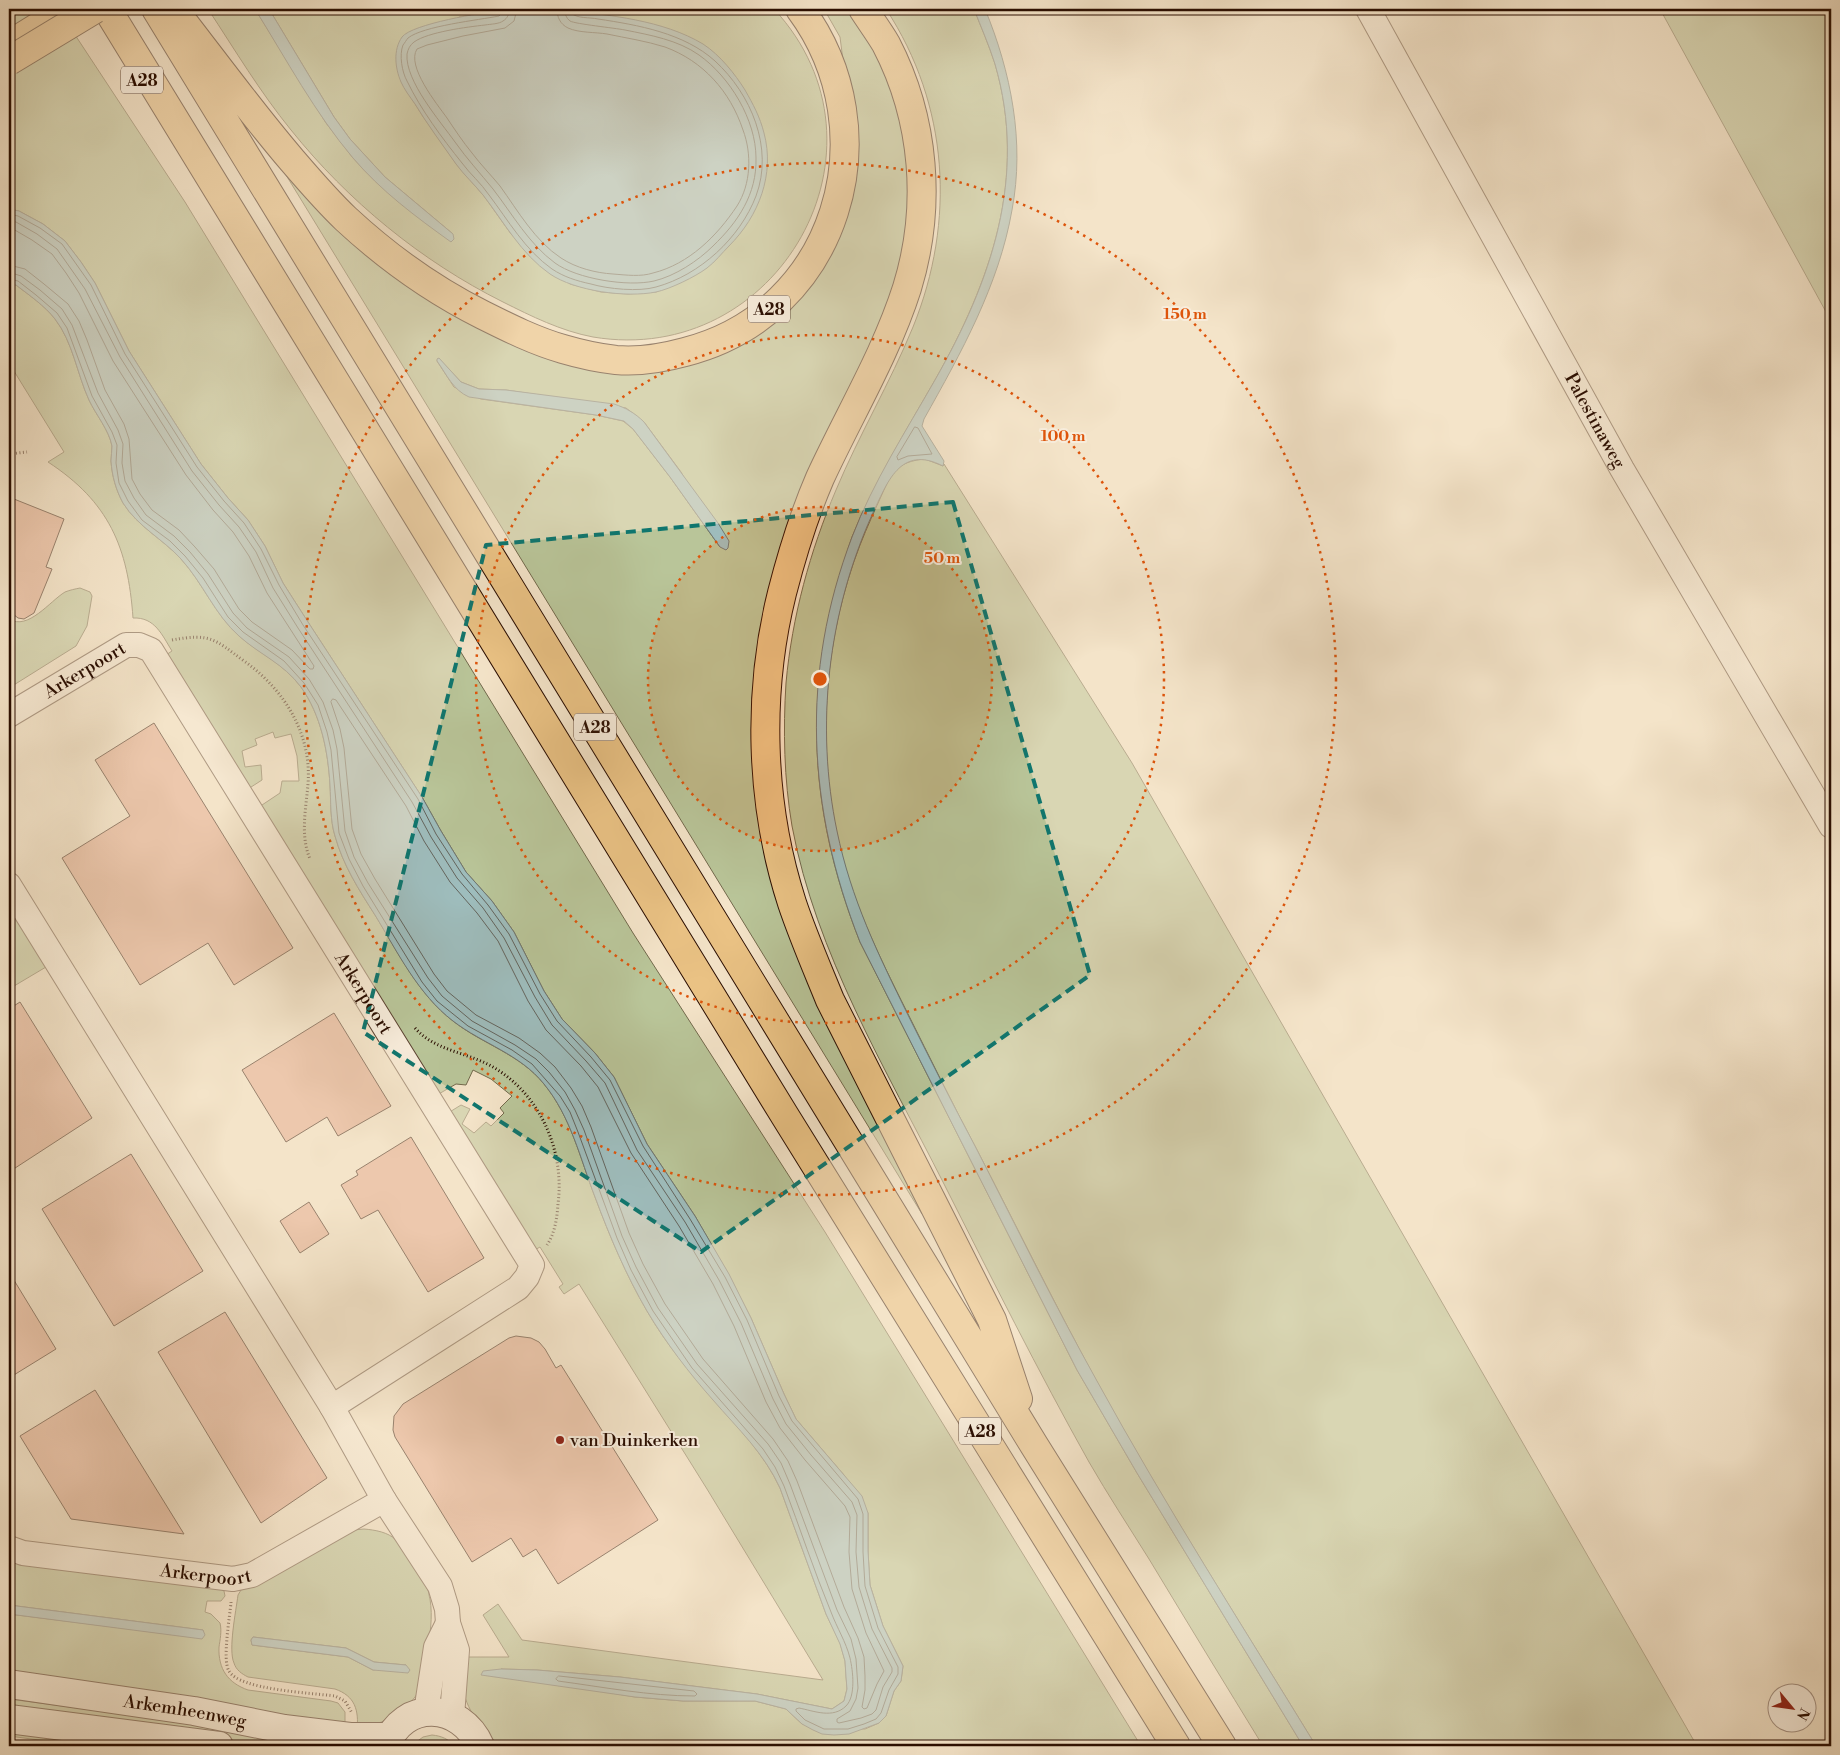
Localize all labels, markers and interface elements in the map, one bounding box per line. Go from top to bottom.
road number: A28 [121,66,163,94]
road number: A28 [748,296,790,322]
text: 150 m [1163,305,1207,324]
street label: Palestinaweg [1559,369,1631,473]
text: 100 m [1041,427,1086,446]
text: 50 m [924,549,960,568]
street label: Arkerpoort [39,636,131,704]
centre of rings [811,670,829,688]
road number: A28 [574,714,616,740]
street label: Arkerpoort [329,947,397,1039]
road number: A28 [959,1418,1001,1444]
place label: van Duinkerken [569,1429,699,1452]
marker: van Duinkerken [554,1434,566,1446]
street label: Arkerpoort [158,1559,254,1591]
north arrow [1768,1682,1818,1732]
street label: Arkemheenweg [121,1690,249,1733]
text: N [1792,1705,1813,1723]

